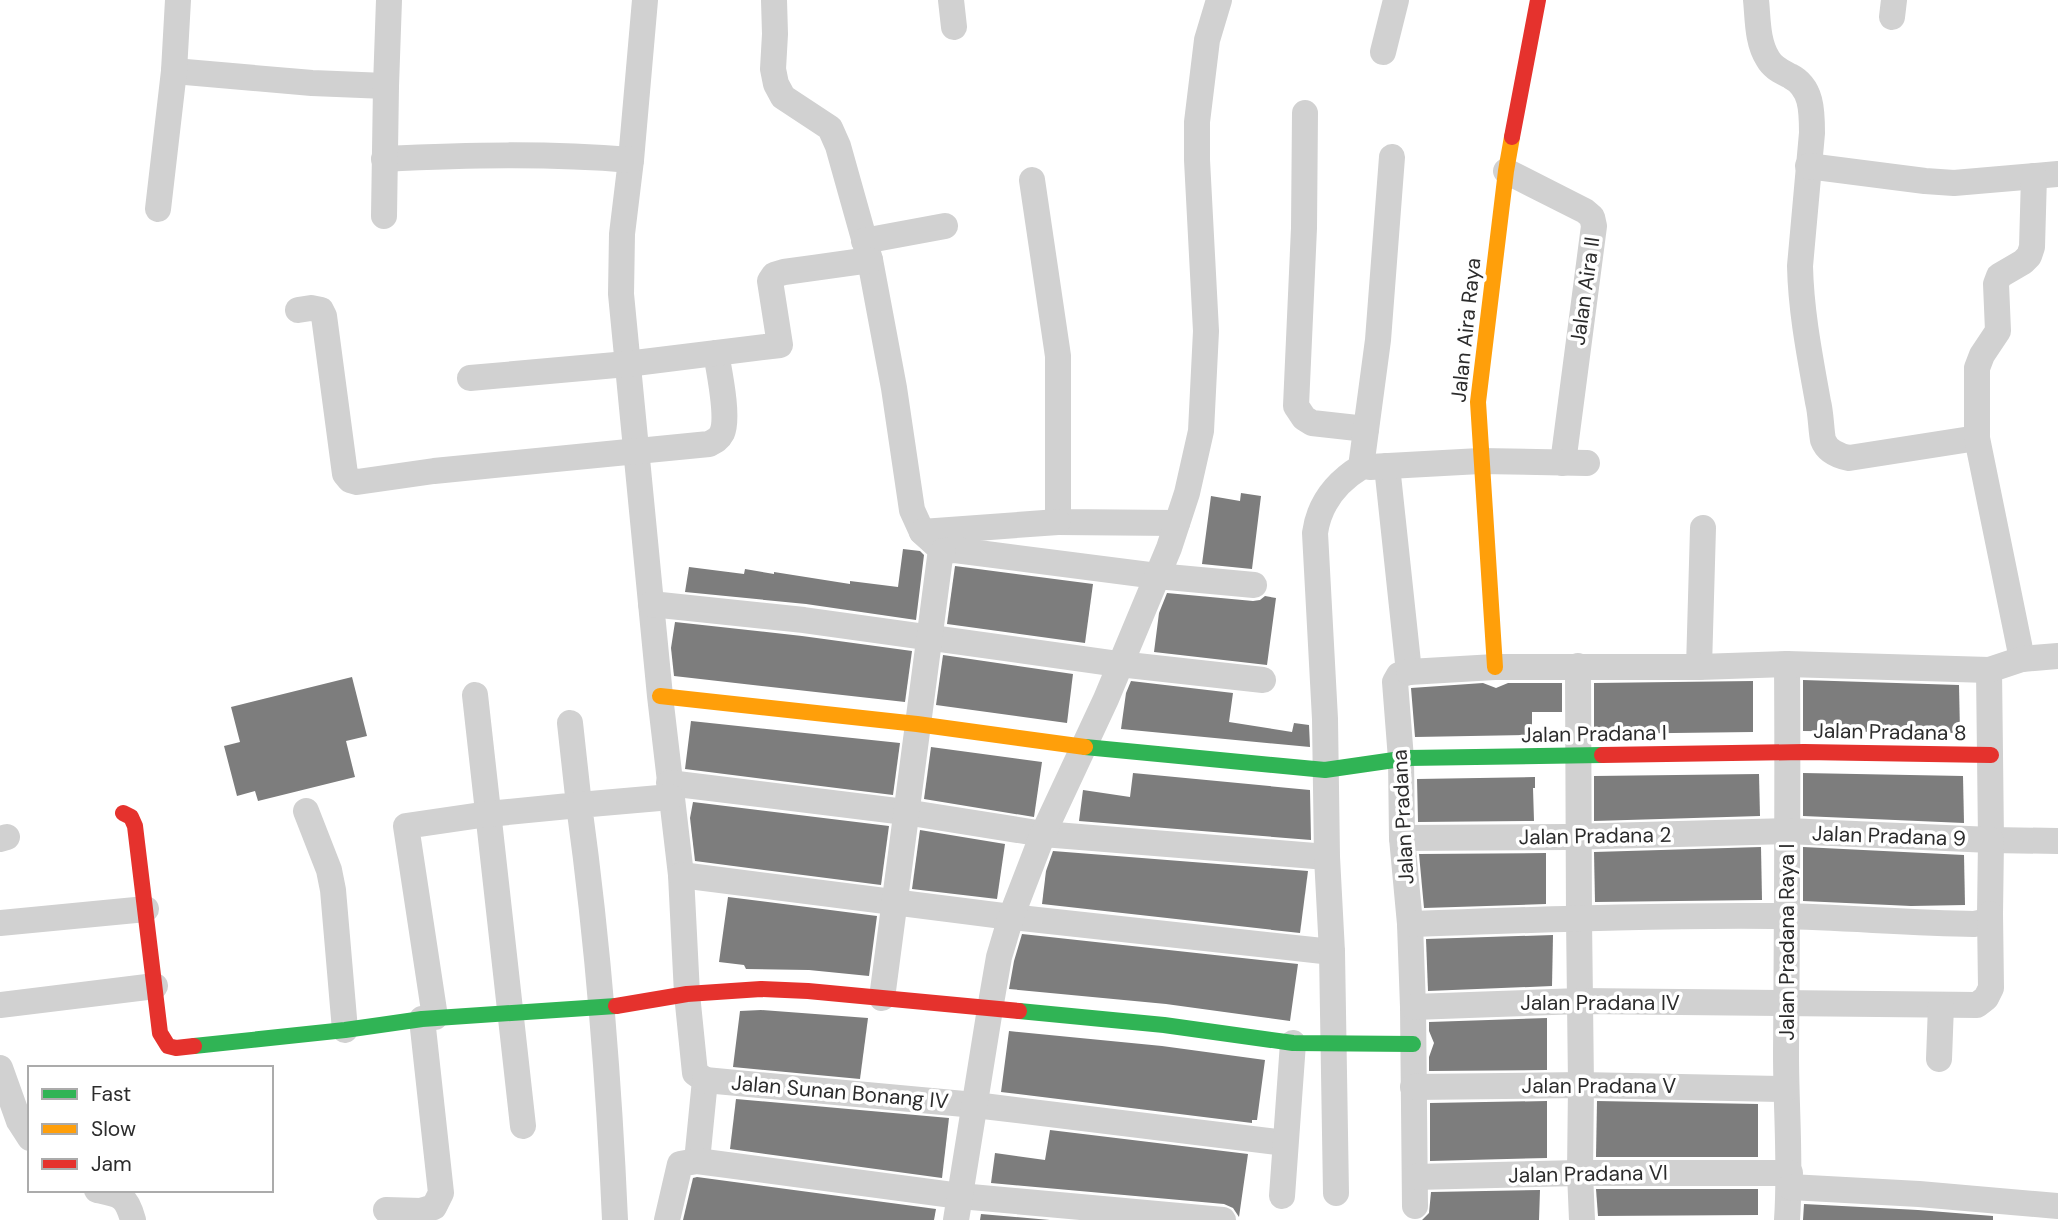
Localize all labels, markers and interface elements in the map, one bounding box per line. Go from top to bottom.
street label: Jalan Aira II [1564,235,1606,347]
street label: Jalan Aira Raya [1444,256,1488,404]
street label: Jalan Pradana 8 [1813,717,1967,747]
street label: Jalan Pradana I [1521,719,1667,749]
street label: Jalan Pradana [1385,749,1421,885]
street label: Jalan Pradana 9 [1812,819,1966,853]
street label: Jalan Pradana 2 [1518,821,1672,851]
street label: Jalan Pradana Raya I [1773,844,1801,1040]
street label: Jalan Pradana IV [1520,989,1680,1017]
legend [28,1066,273,1192]
street label: Jalan Sunan Bonang IV [730,1069,950,1115]
street label: Jalan Pradana V [1522,1072,1676,1100]
text: Fast [91,1080,131,1108]
text: Slow [91,1115,136,1143]
text: Jam [91,1150,132,1178]
street label: Jalan Pradana VI [1508,1159,1668,1189]

